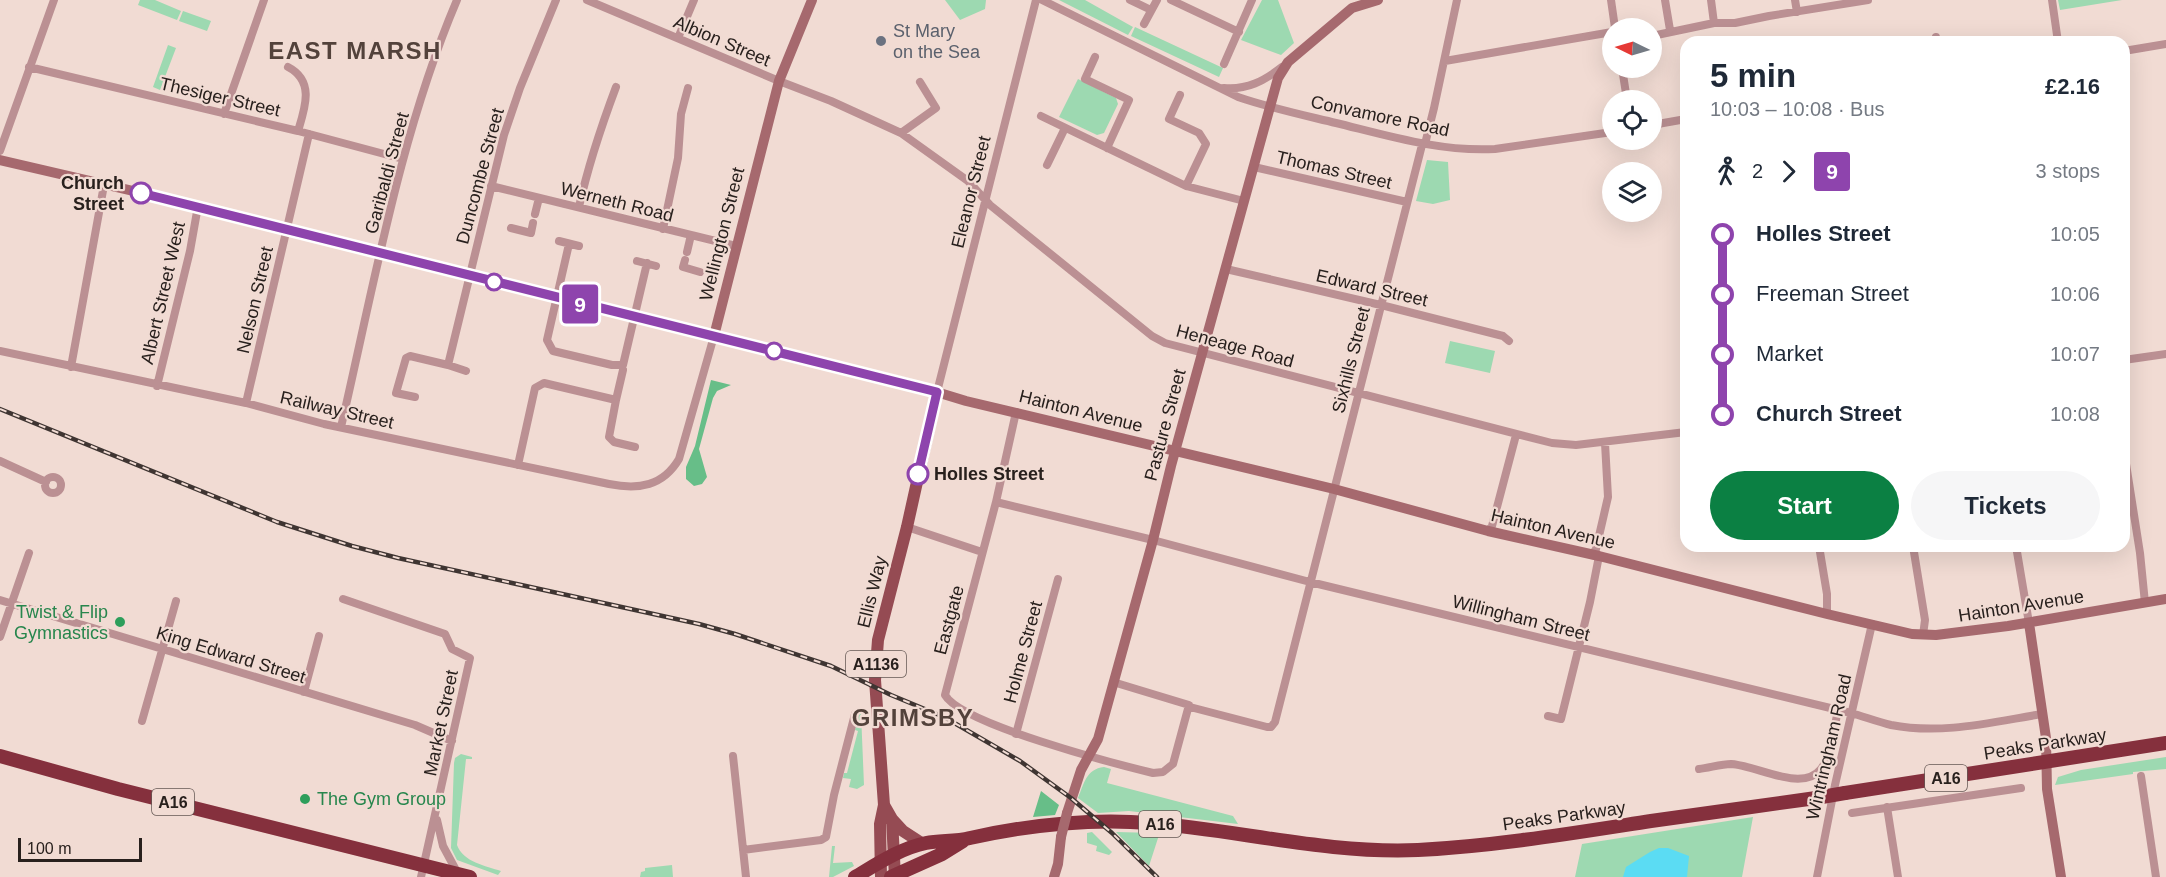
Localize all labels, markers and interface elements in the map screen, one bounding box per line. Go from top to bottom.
street label: Albion Street [671,12,773,70]
north arrow [1602,18,1662,78]
map controls [1602,18,1662,222]
place label: St Mary on the Sea [893,21,981,62]
marker: St Mary on the Sea [874,34,888,48]
district label: EAST MARSH [268,37,442,64]
text: 5 min [1710,57,1796,94]
street label: Thesiger Street [158,73,282,121]
text: £2.16 [2045,74,2100,99]
button: locate [1602,90,1662,150]
street label: Convamore Road [1309,92,1451,140]
text: 10:03 – 10:08 · Bus [1710,98,1885,120]
street label: Duncombe Street [452,106,508,246]
street label: Garibaldi Street [361,110,413,236]
street label: Eleanor Street [947,134,995,250]
street label: Thomas Street [1274,147,1394,193]
icon: walk [1710,155,1743,188]
icon: forward [1772,155,1805,188]
text: 2 [1752,160,1763,182]
text: 9 [1826,160,1838,183]
text: 3 stops [2036,160,2100,182]
button: layers [1602,162,1662,222]
street label: Wellington Street [696,165,748,303]
place label: Church Street [61,173,124,214]
street label: Werneth Road [558,178,676,226]
marker: Church Street [130,182,152,204]
street label: Albert Street West [137,220,189,366]
text: Holles Street [1756,221,1891,246]
text: 10:05 [2050,223,2100,245]
street label: Nelson Street [233,245,277,355]
street label: Edward Street [1314,265,1430,311]
unlabelled marker [485,273,503,291]
text: Freeman Street [1756,281,1909,306]
text: 10:06 [2050,283,2100,305]
line badge: 9 [560,284,600,324]
text: 9 [574,293,586,316]
street label: Sixhills Street [1328,305,1374,415]
street label: Heneage Road [1174,321,1296,371]
text: Market [1756,341,1823,366]
unlabelled marker [765,342,783,360]
text: 10:07 [2050,343,2100,365]
street label: Pasture Street [1140,367,1190,483]
street label: Hainton Avenue [1017,386,1145,436]
street label: Railway Street [278,387,396,433]
text: Church Street [1756,401,1901,426]
text: 10:08 [2050,403,2100,425]
marker: Holles Street [907,463,929,485]
place label: Holles Street [934,464,1044,484]
button: Start [1710,471,1899,540]
button: Tickets [1911,471,2100,540]
street label: Hainton Avenue [1489,505,1617,553]
street label: Ellis Way [853,554,891,630]
street label: Eastgate [930,583,968,657]
street label: Hainton Avenue [1957,586,2085,626]
street label: Willingham Street [1450,591,1592,645]
street label: Holme Street [1000,599,1046,705]
place label: Twist & Flip Gymnastics [14,602,108,643]
marker: Twist & Flip Gymnastics [113,615,127,629]
street label: King Edward Street [154,623,308,687]
road number: A1136 [846,651,906,677]
street label: Market Street [420,668,462,778]
street label: Wintringham Road [1802,672,1856,822]
district label: GRIMSBY [852,704,974,731]
street label: Peaks Parkway [1982,724,2108,764]
road number: A16 [1925,765,1967,791]
road number: A16 [152,789,194,815]
place label: The Gym Group [317,789,446,809]
marker: The Gym Group [298,792,312,806]
street label: Peaks Parkway [1501,797,1627,835]
road number: A16 [1139,811,1181,837]
scale bar [18,835,142,862]
text: 100 m [27,840,71,857]

